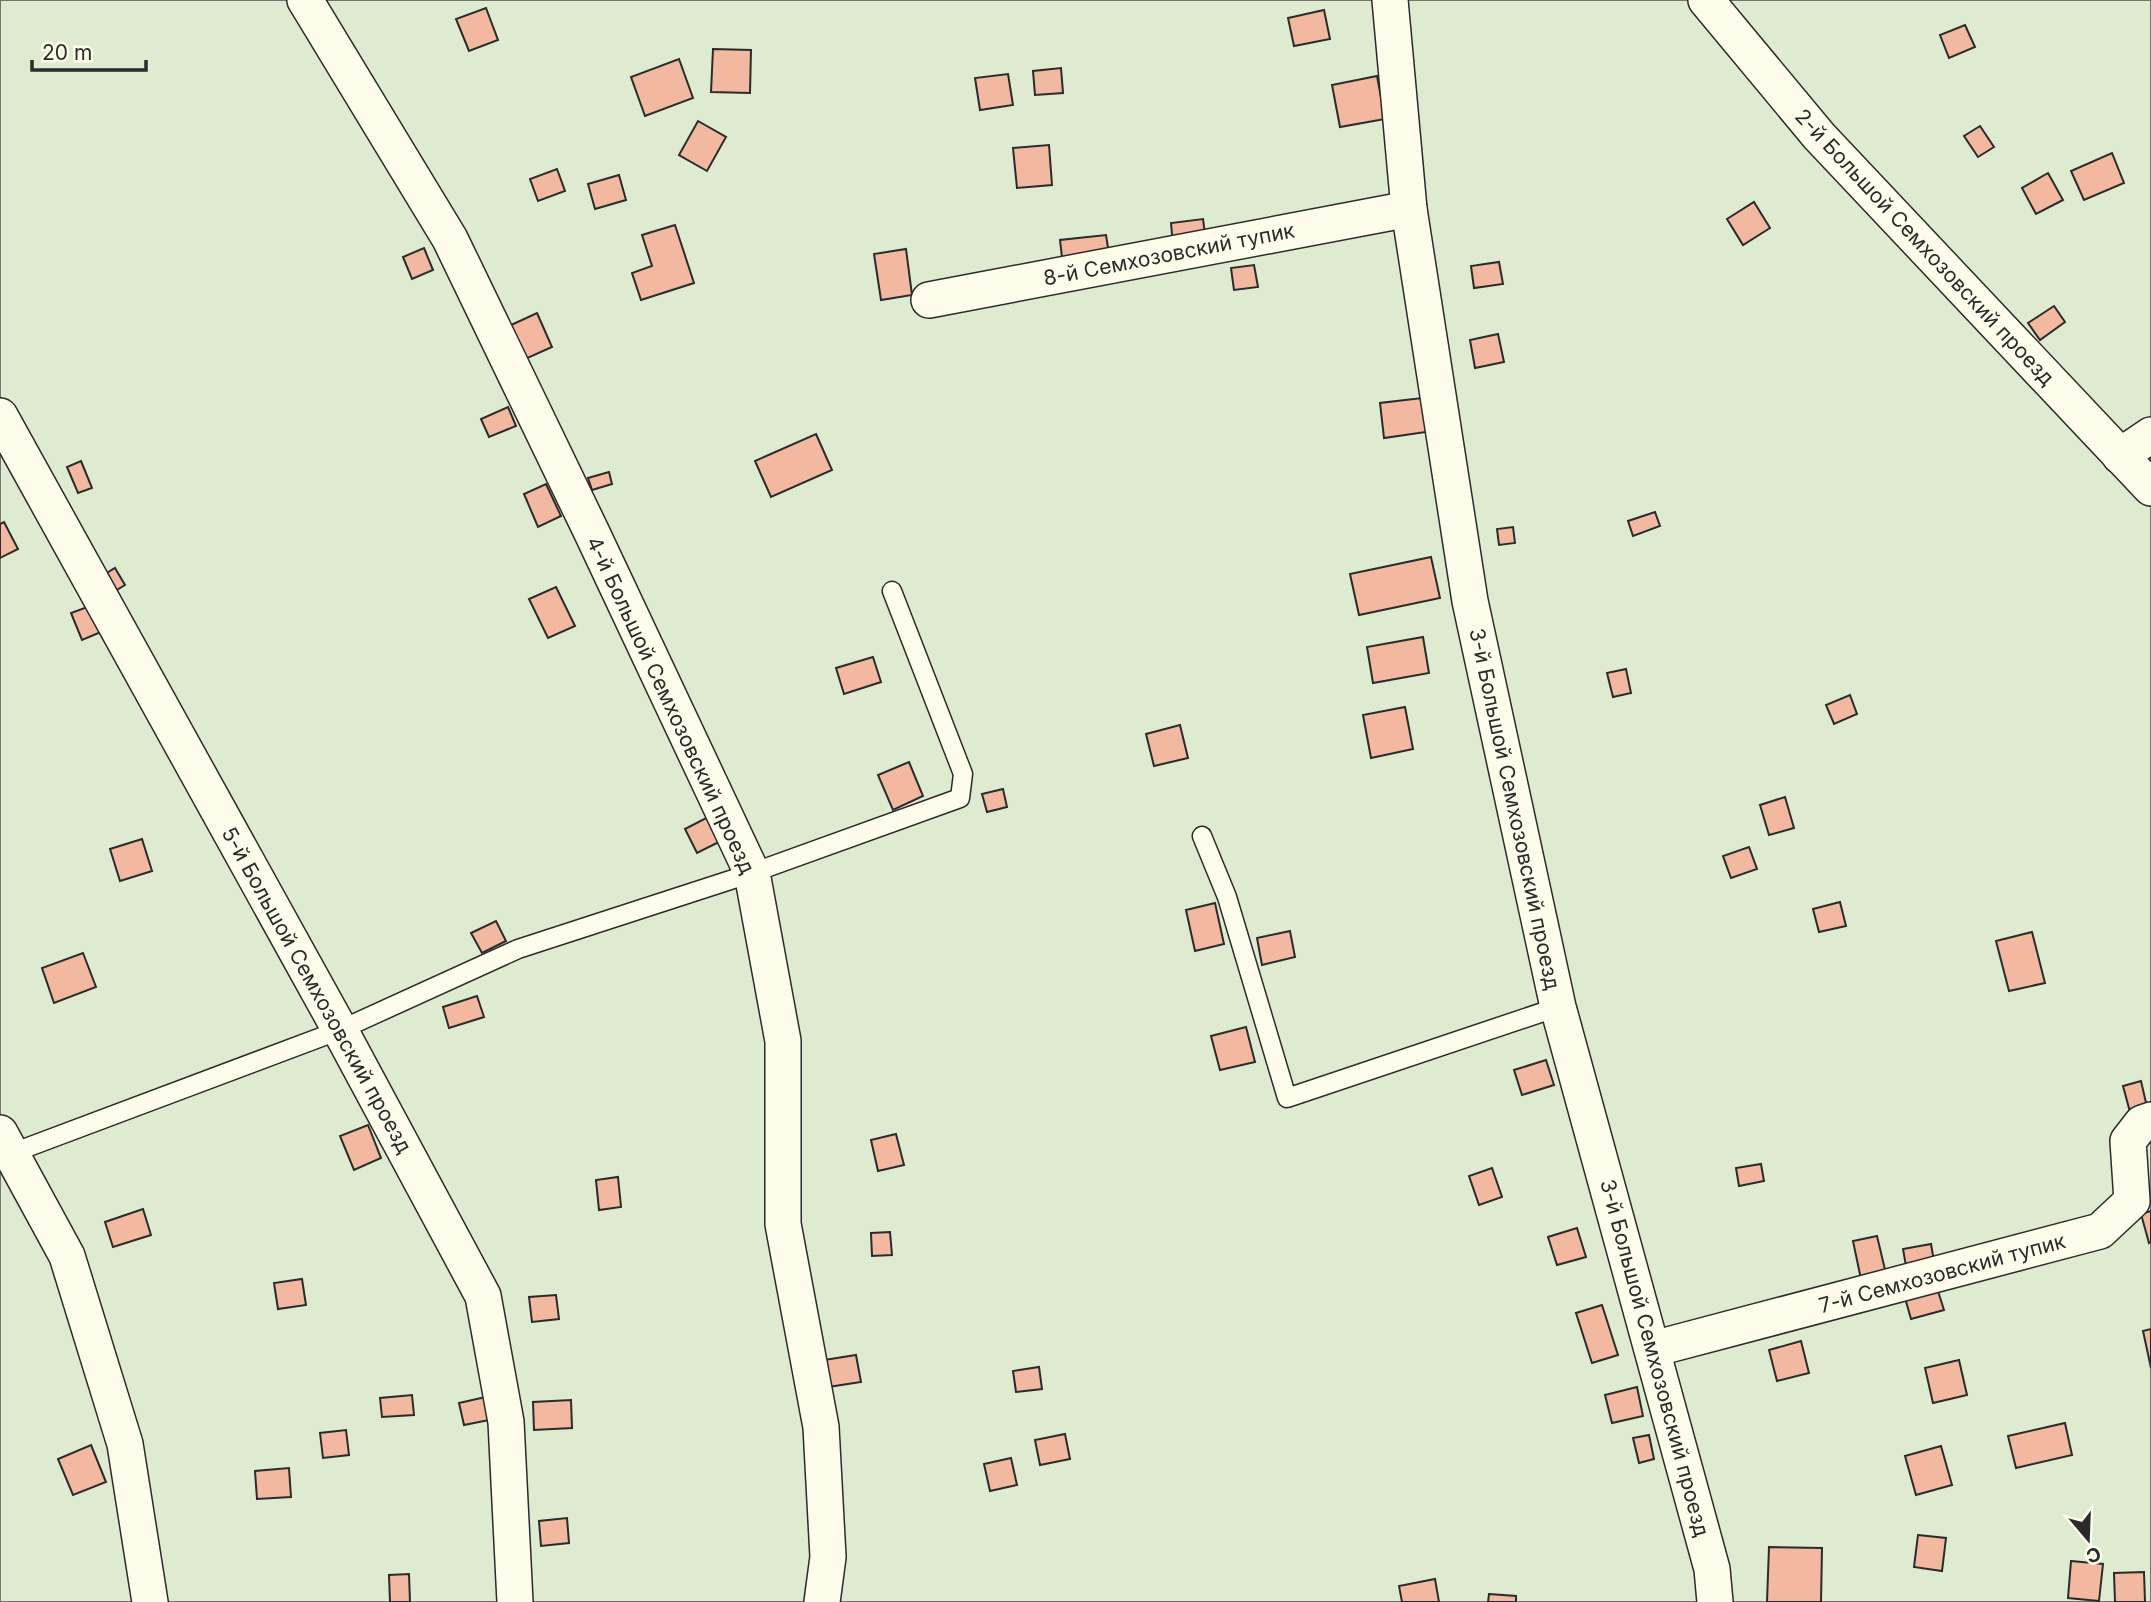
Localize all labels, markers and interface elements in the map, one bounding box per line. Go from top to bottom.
scale bar [32,28,145,72]
text: 20 m [42,40,92,65]
street label: 2-й Большой Семхозовский проезд [1790,104,2060,390]
street label: 8-й Семхозовский тупик [1041,217,1297,291]
street label: 4-й Большой Семхозовский проезд [582,532,760,878]
street label: 3-й Большой Семхозовский проезд [1464,626,1566,992]
street label: 5-й Большой Семхозовский проезд [217,823,417,1157]
street label: 3-й Большой Семхозовский проезд [1595,1177,1715,1539]
street label: 7-й Семхозовский тупик [1816,1228,2069,1318]
north arrow [2053,1504,2123,1574]
text: С [2083,1541,2104,1568]

